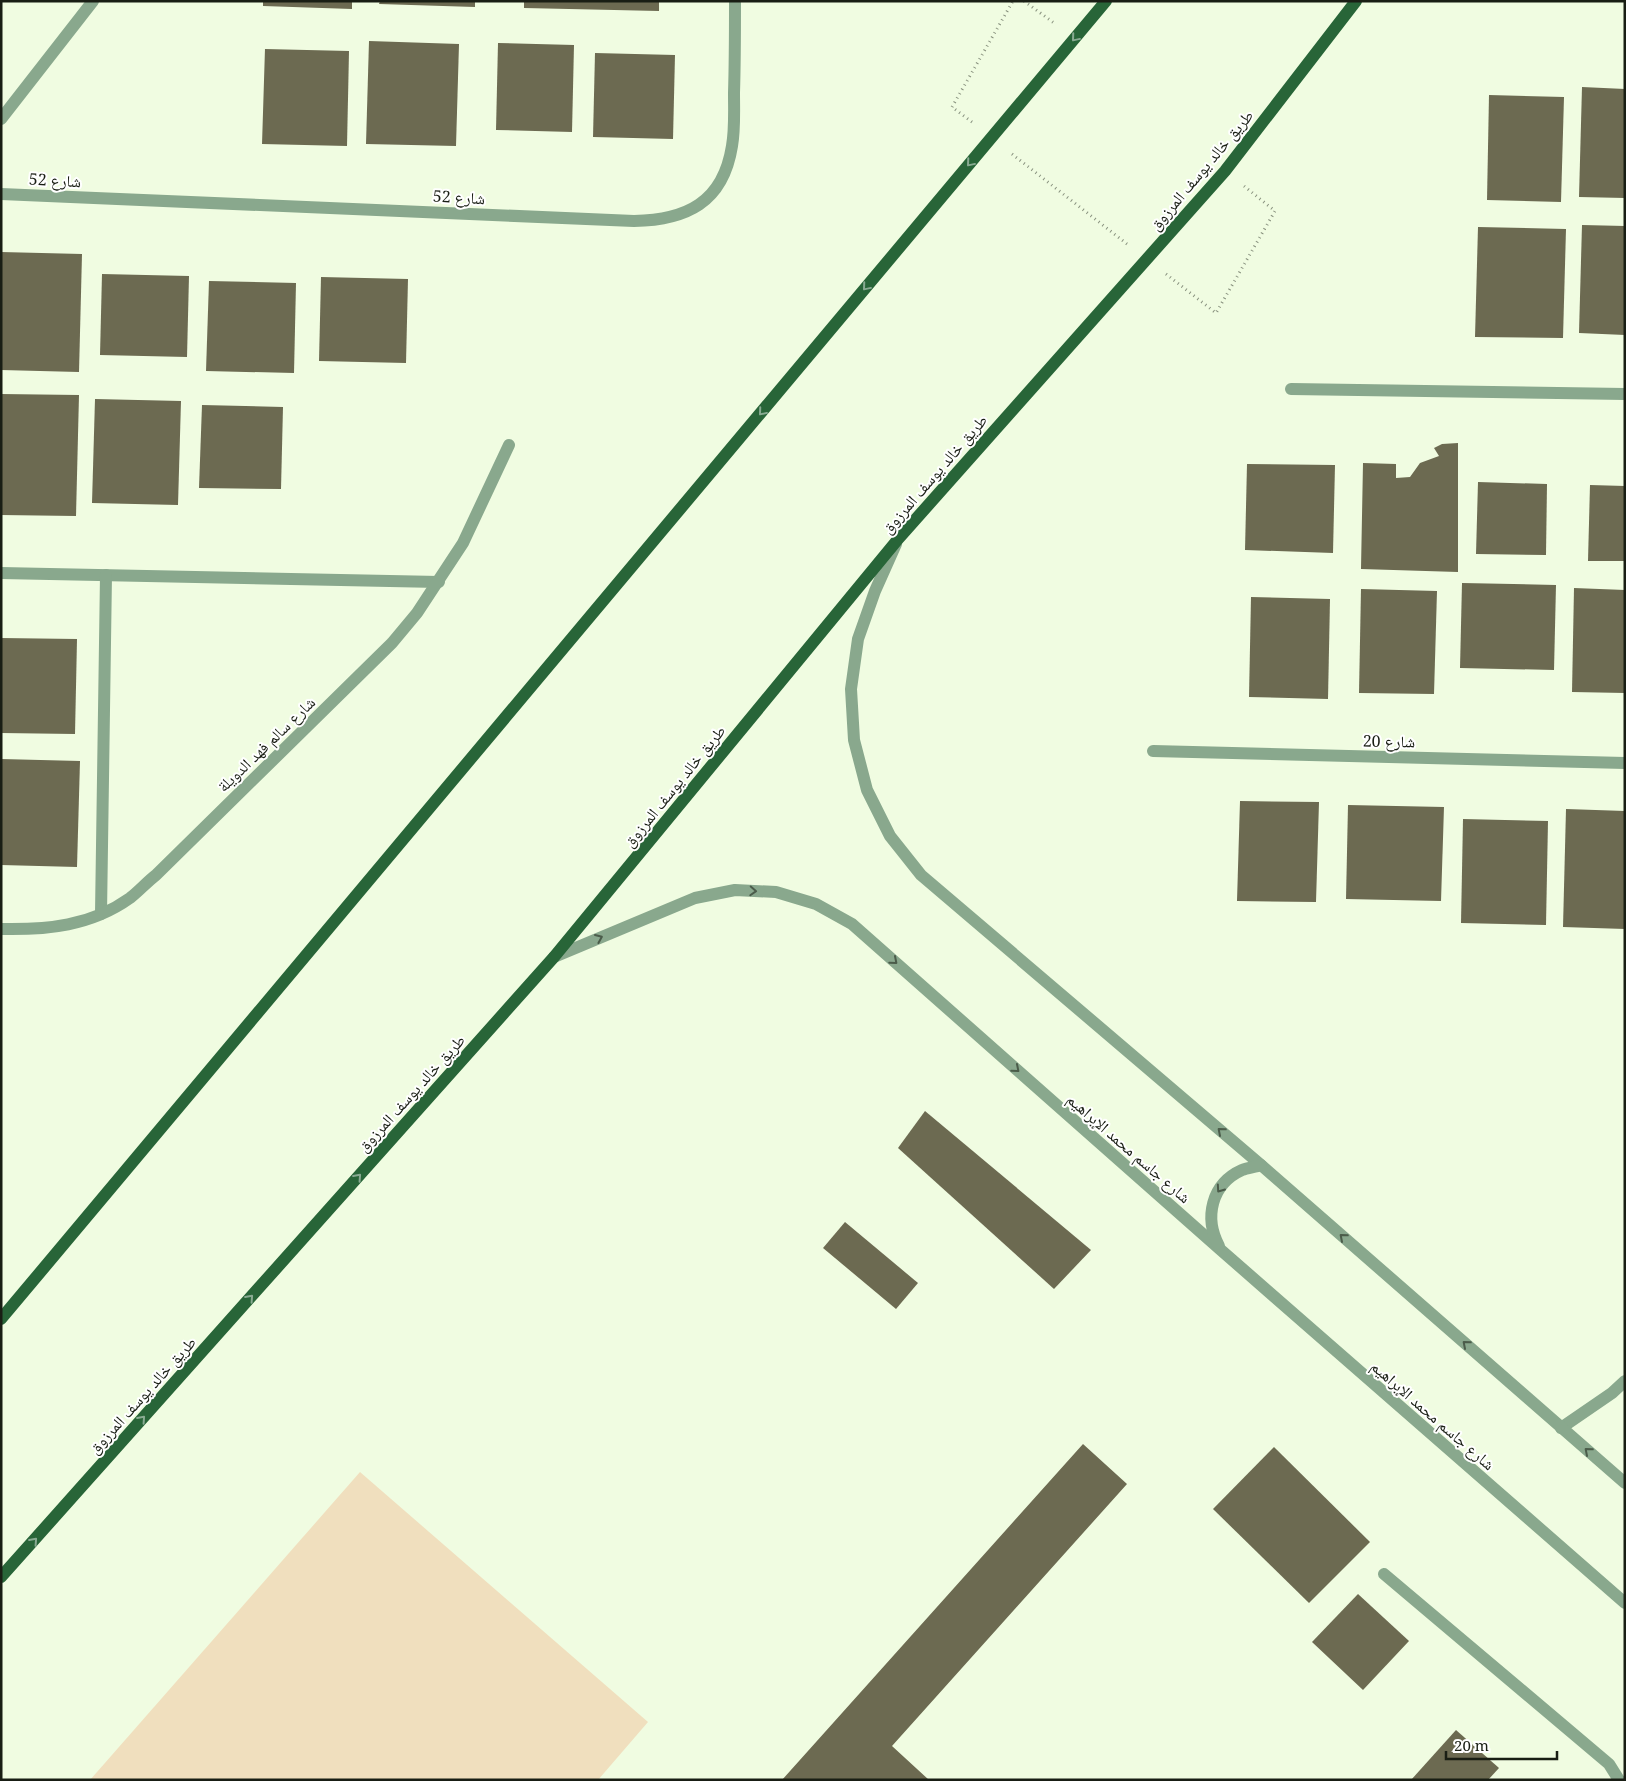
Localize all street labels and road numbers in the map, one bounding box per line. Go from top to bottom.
street label: طريق خالد يوسف المرزوق [1144,105,1258,235]
street label: شارع 52 [28,168,82,192]
street label: شارع 52 [432,185,486,209]
street label: طريق خالد يوسف المرزوق [876,410,992,538]
street label: شارع سالم فهد الدويلة [212,691,320,797]
street label: طريق خالد يوسف المرزوق [618,720,730,852]
street label: شارع 20 [1363,730,1415,752]
street label: طريق خالد يوسف المرزوق [352,1029,470,1157]
street label: شارع جاسم محمد الإبراهيم [1062,1088,1196,1208]
street label: طريق خالد يوسف المرزوق [83,1331,201,1459]
street label: شارع جاسم محمد الإبراهيم [1366,1355,1500,1475]

